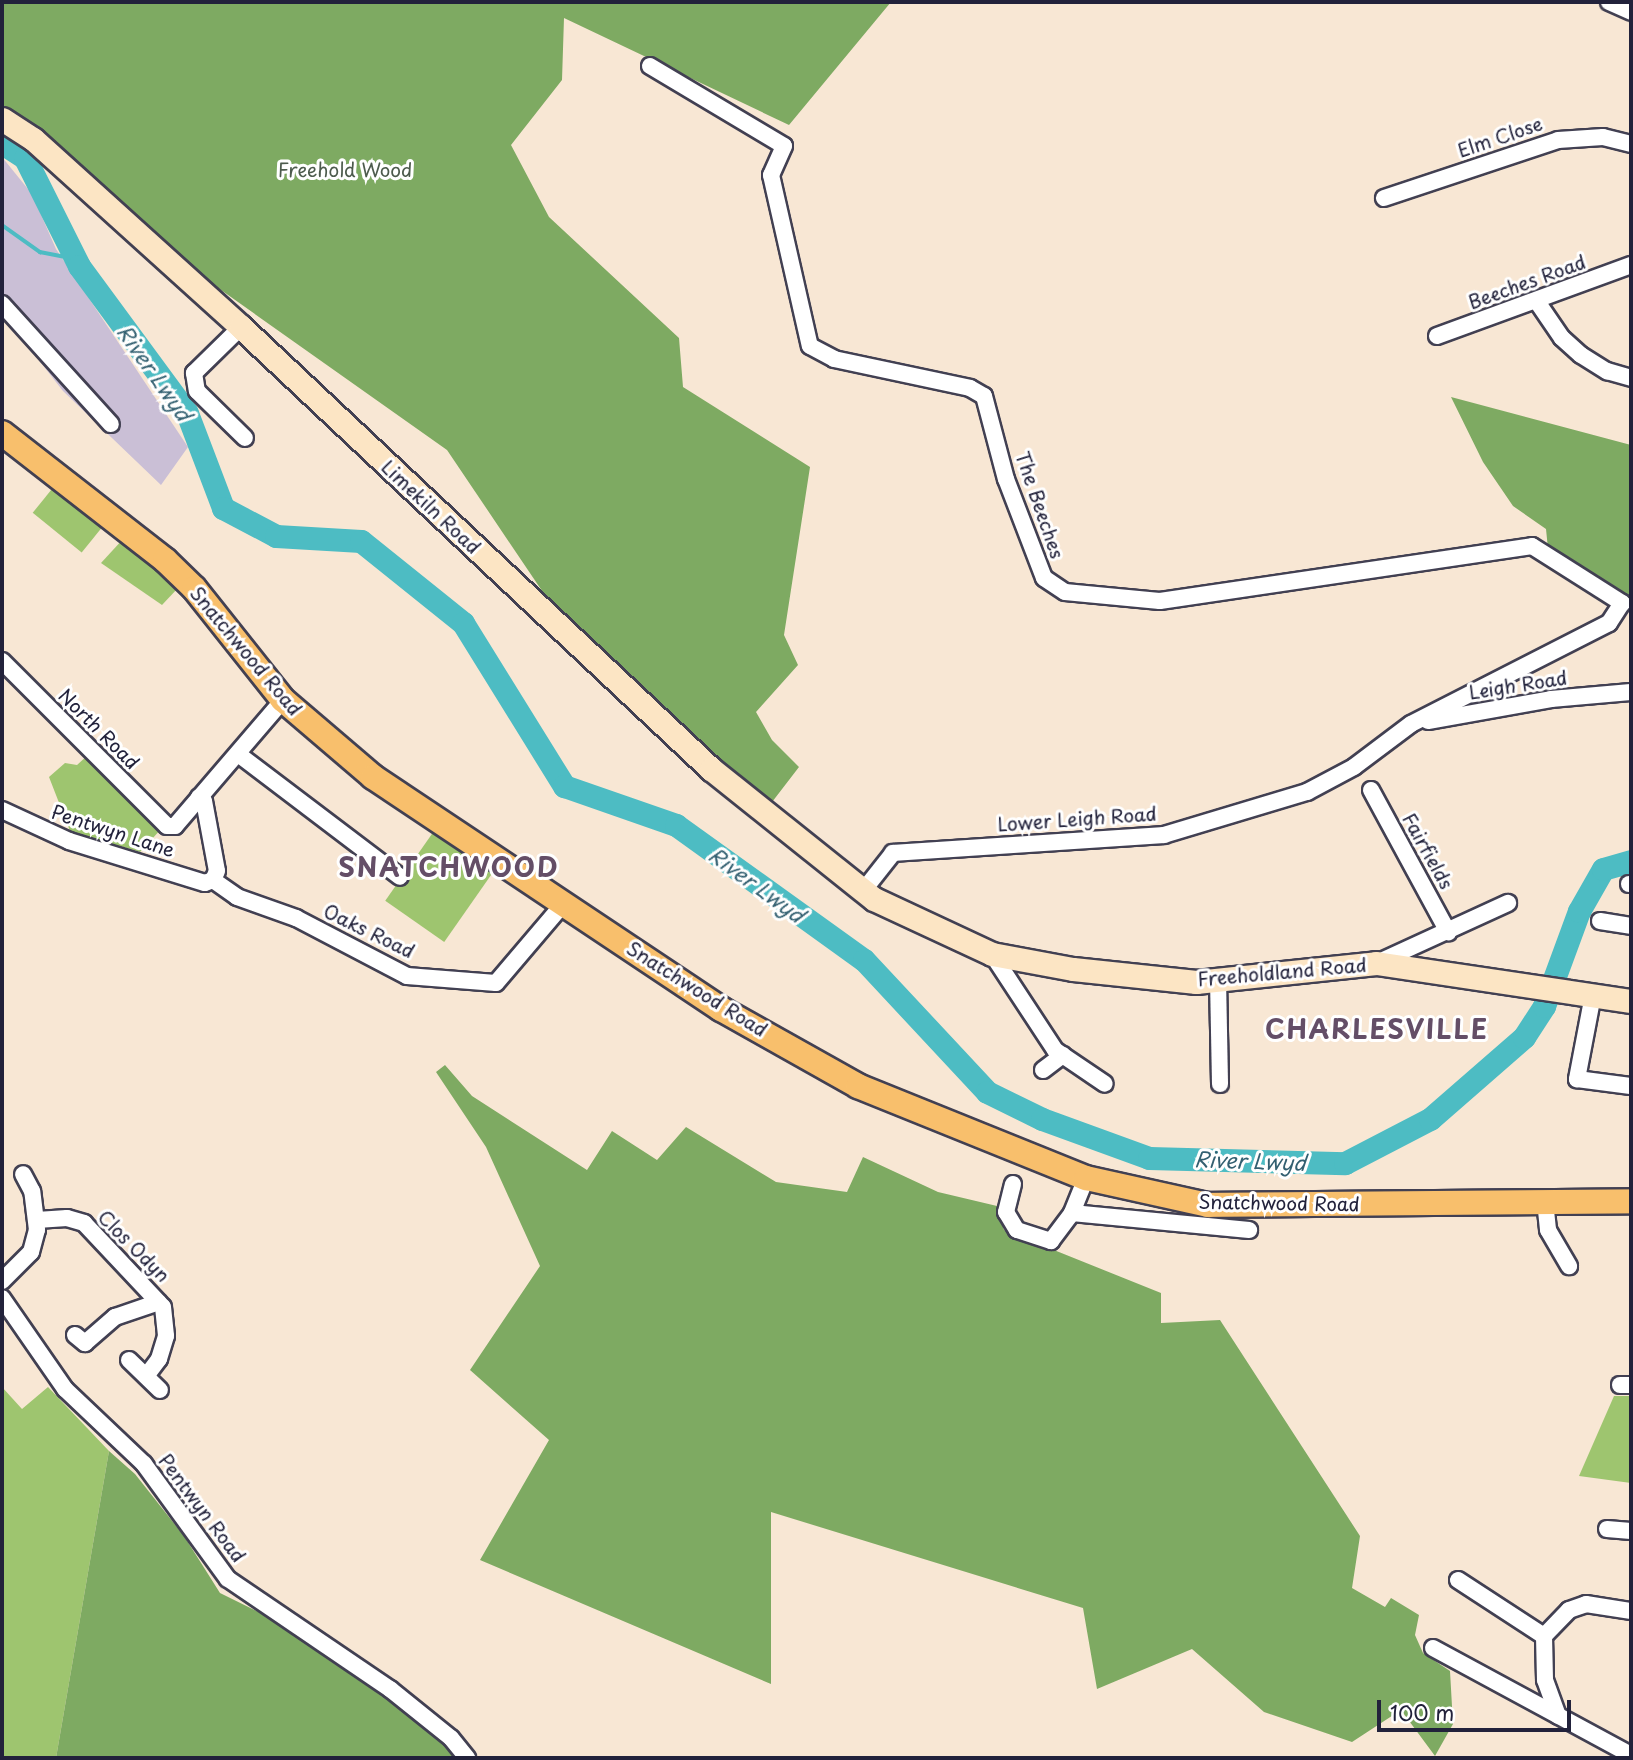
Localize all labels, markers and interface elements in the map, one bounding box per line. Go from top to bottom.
street label: Elm Close [1454,112,1546,162]
park label: Freehold Wood [278,159,412,181]
street label: Beeches Road [1465,250,1589,314]
water label: River Lwyd [113,319,197,425]
street label: The Beeches [1011,449,1069,561]
street label: Limekiln Road [377,455,485,559]
street label: Snatchwood Road [185,582,307,720]
street label: Leigh Road [1467,666,1569,704]
street label: North Road [54,684,144,774]
street label: Pentwyn Lane [48,800,178,862]
street label: Lower Leigh Road [997,802,1157,836]
street label: Fairfields [1398,809,1458,893]
water label: River Lwyd [704,841,810,927]
district label: SNATCHWOOD [339,851,559,883]
street label: Oaks Road [320,899,418,963]
street label: Snatchwood Road [622,936,772,1042]
street label: Freeholdland Road [1197,953,1367,991]
district label: CHARLESVILLE [1268,1013,1486,1045]
water label: River Lwyd [1194,1145,1306,1175]
street label: Snatchwood Road [1198,1190,1360,1216]
street label: Clos Odyn [93,1205,175,1287]
street label: Pentwyn Road [154,1449,250,1567]
scale bar [1381,1686,1575,1730]
text: 100 m [1390,1696,1454,1728]

